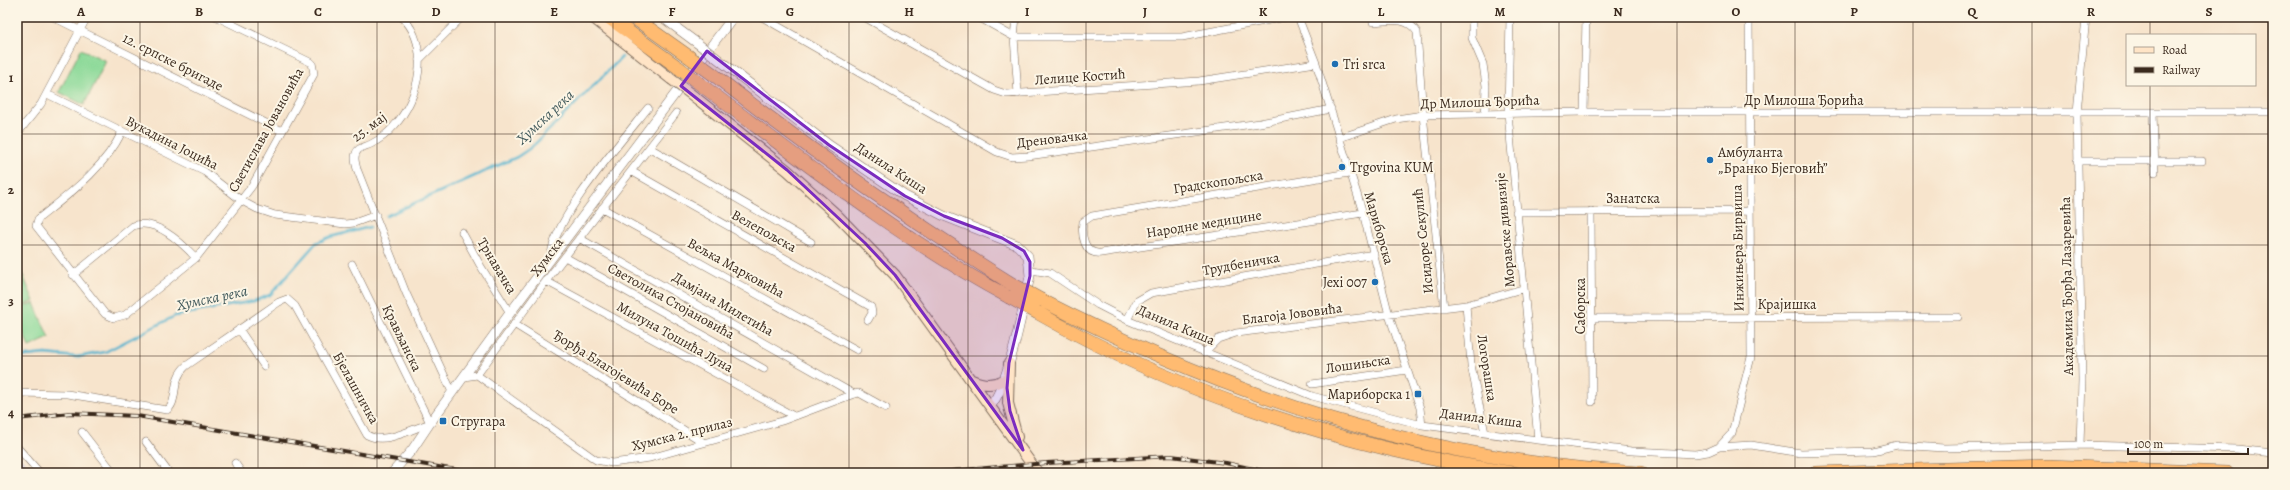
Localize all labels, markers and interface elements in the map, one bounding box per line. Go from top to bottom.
text: A [76,3,86,20]
text: B [195,3,203,20]
text: C [314,3,322,20]
text: D [431,3,441,20]
text: E [550,3,558,20]
text: F [669,3,676,20]
text: G [786,3,794,20]
text: H [904,3,914,20]
text: I [1025,3,1030,20]
text: J [1143,3,1147,20]
text: K [1259,3,1268,20]
text: L [1378,3,1385,20]
text: M [1495,3,1506,20]
text: N [1613,3,1623,20]
text: O [1732,3,1741,20]
text: P [1850,3,1858,20]
text: Q [1968,3,1979,20]
text: R [2087,3,2096,20]
text: S [2205,3,2213,20]
street label: 12. српске бригаде [120,29,226,95]
legend [2126,34,2256,86]
text: Road [2162,42,2188,58]
place label: Tri srca [1343,55,1386,74]
marker: Tri srca [1330,59,1340,69]
text: Railway [2162,62,2201,78]
street label: Светислава Јовановића [224,64,308,196]
street label: Лелице Костић [1034,64,1126,90]
text: 1 [9,69,14,86]
water label: Хумска река [511,85,578,150]
street label: Др Милоша Ђорића [1420,90,1540,114]
street label: Др Милоша Ђорића [1744,91,1864,110]
street label: 25. мај [348,108,390,146]
street label: Вукадина Јоцића [122,111,222,175]
street label: Дреновачка [1016,125,1089,153]
street label: Данила Киша [851,137,931,199]
place label: Амбуланта „Бранко Бјеговић” [1717,143,1828,178]
marker: Амбуланта „Бранко Бјеговић” [1705,155,1715,165]
place label: Trgovina KUM [1350,158,1434,177]
marker: Trgovina KUM [1337,162,1347,172]
street label: Градскопољска [1172,165,1265,198]
street label: Моравске дивизије [1491,172,1519,288]
text: 2 [8,181,15,198]
street label: Инжињера Бирвиша [1727,184,1749,312]
street label: Исидоре Секулић [1408,187,1438,295]
street label: Мариборска [1360,189,1399,267]
street label: Занатска [1606,189,1661,208]
street label: Академика Ђорђа Лазаревића [2056,196,2078,377]
street label: Велепољска [728,205,800,257]
street label: Народне медицине [1145,205,1263,243]
street label: Хумска [526,233,568,280]
street label: Вељка Марковића [684,233,788,303]
street label: Трнавачка [473,234,522,298]
street label: Трудбеничка [1201,248,1282,280]
street label: Светолика Стојановића [604,258,738,344]
street label: Дамјана Милетића [669,267,777,341]
place label: Jexi 007 [1323,273,1367,292]
marker: Jexi 007 [1370,277,1380,287]
street label: Саборска [1571,277,1590,334]
water label: Хумска река [174,281,249,315]
text: 3 [8,292,14,309]
street label: Крајишка [1757,295,1817,314]
street label: Милуна Тошића Луна [613,297,737,377]
street label: Благоја Јововића [1241,298,1344,330]
street label: Данила Киша [1134,300,1218,350]
street label: Крављанска [378,301,427,375]
street label: Ђорђа Благојевића Боре [549,325,683,419]
street label: Логорашка [1472,333,1502,403]
street label: Бјелашничка [328,349,384,428]
street label: Лошињска [1324,350,1392,378]
place label: Мариборска 1 [1327,385,1410,404]
marker: Мариборска 1 [1413,389,1423,399]
text: 4 [8,404,14,421]
street label: Данила Киша [1439,404,1524,433]
place label: Стругара [451,412,506,431]
street label: Хумска 2. прилаз [630,412,734,456]
marker: Стругара [438,416,448,426]
scale bar [2128,430,2248,456]
text: 100 m [2134,436,2163,452]

